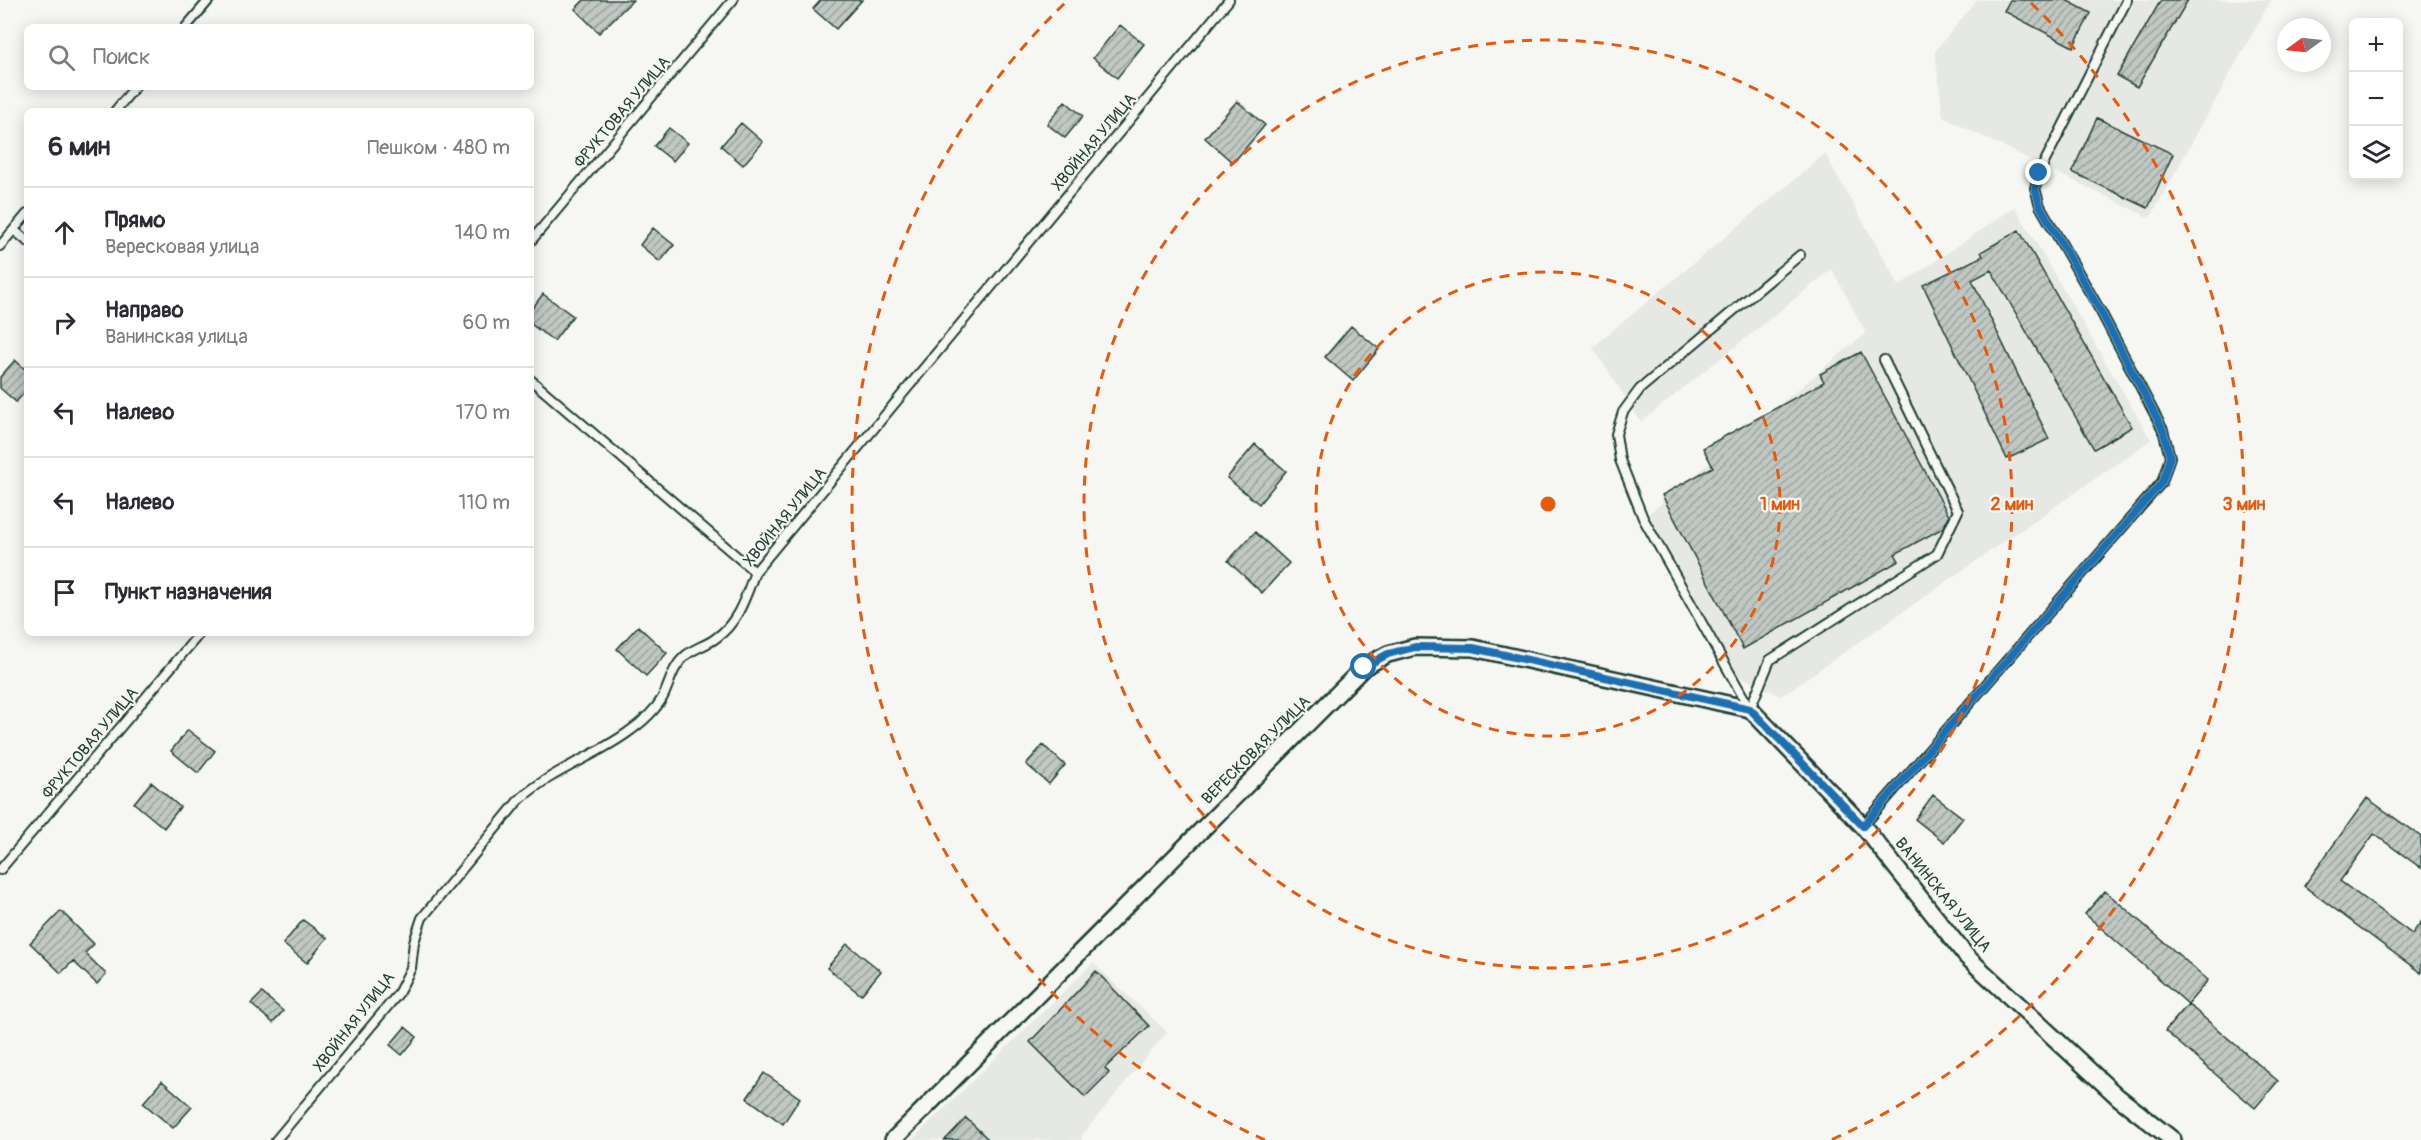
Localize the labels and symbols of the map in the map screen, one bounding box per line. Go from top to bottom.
north arrow [2277,18,2331,72]
street label: ФРУКТОВАЯ УЛИЦА [570,52,674,172]
street label: ХВОЙНАЯ УЛИЦА [1047,89,1141,195]
route end [2025,159,2051,185]
street label: ХВОЙНАЯ УЛИЦА [739,464,831,570]
text: 1 мин [1760,493,1800,516]
text: 2 мин [1991,493,2033,516]
text: 3 мин [2223,493,2265,516]
centre of rings [1538,494,1558,514]
route start [1350,653,1376,679]
street label: ФРУКТОВАЯ УЛИЦА [38,683,142,803]
street label: ВЕРЕСКОВАЯ УЛИЦА [1197,691,1315,809]
street label: ВАНИНСКАЯ УЛИЦА [1891,834,1995,956]
street label: ХВОЙНАЯ УЛИЦА [309,968,399,1076]

